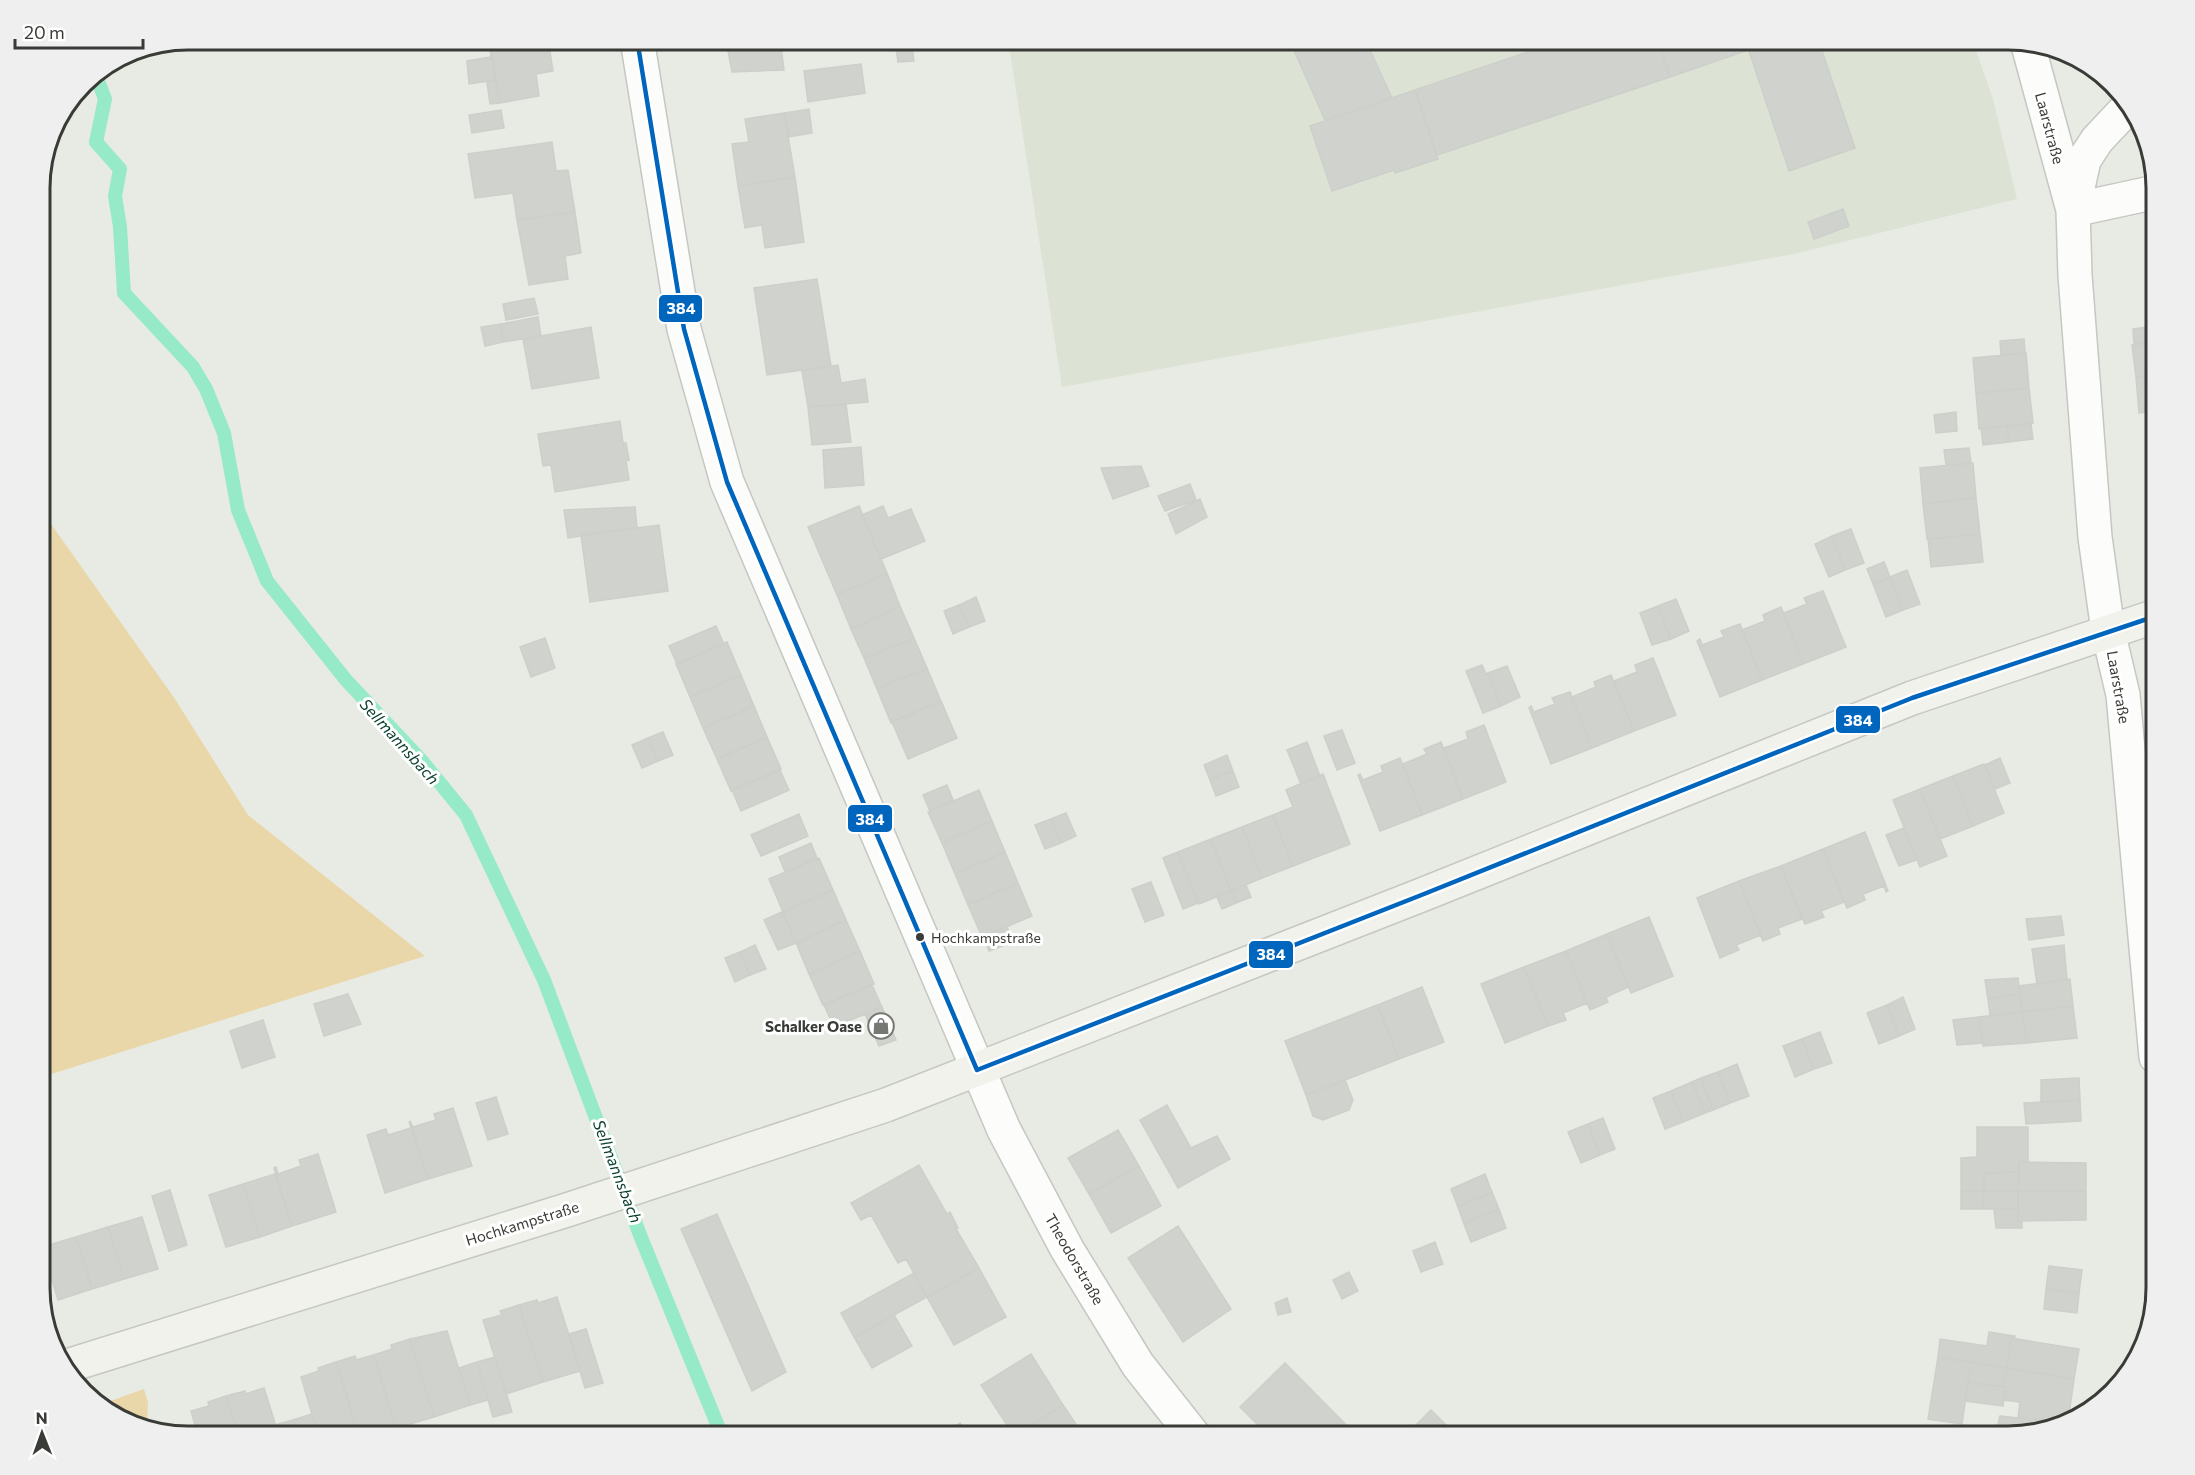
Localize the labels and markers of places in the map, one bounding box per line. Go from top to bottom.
place label: Hochkampstraße [931,929,1041,946]
marker: Hochkampstraße [914,931,926,943]
shop icon: Schalker Oase [866,1011,896,1041]
place label: Schalker Oase [765,1017,862,1035]

